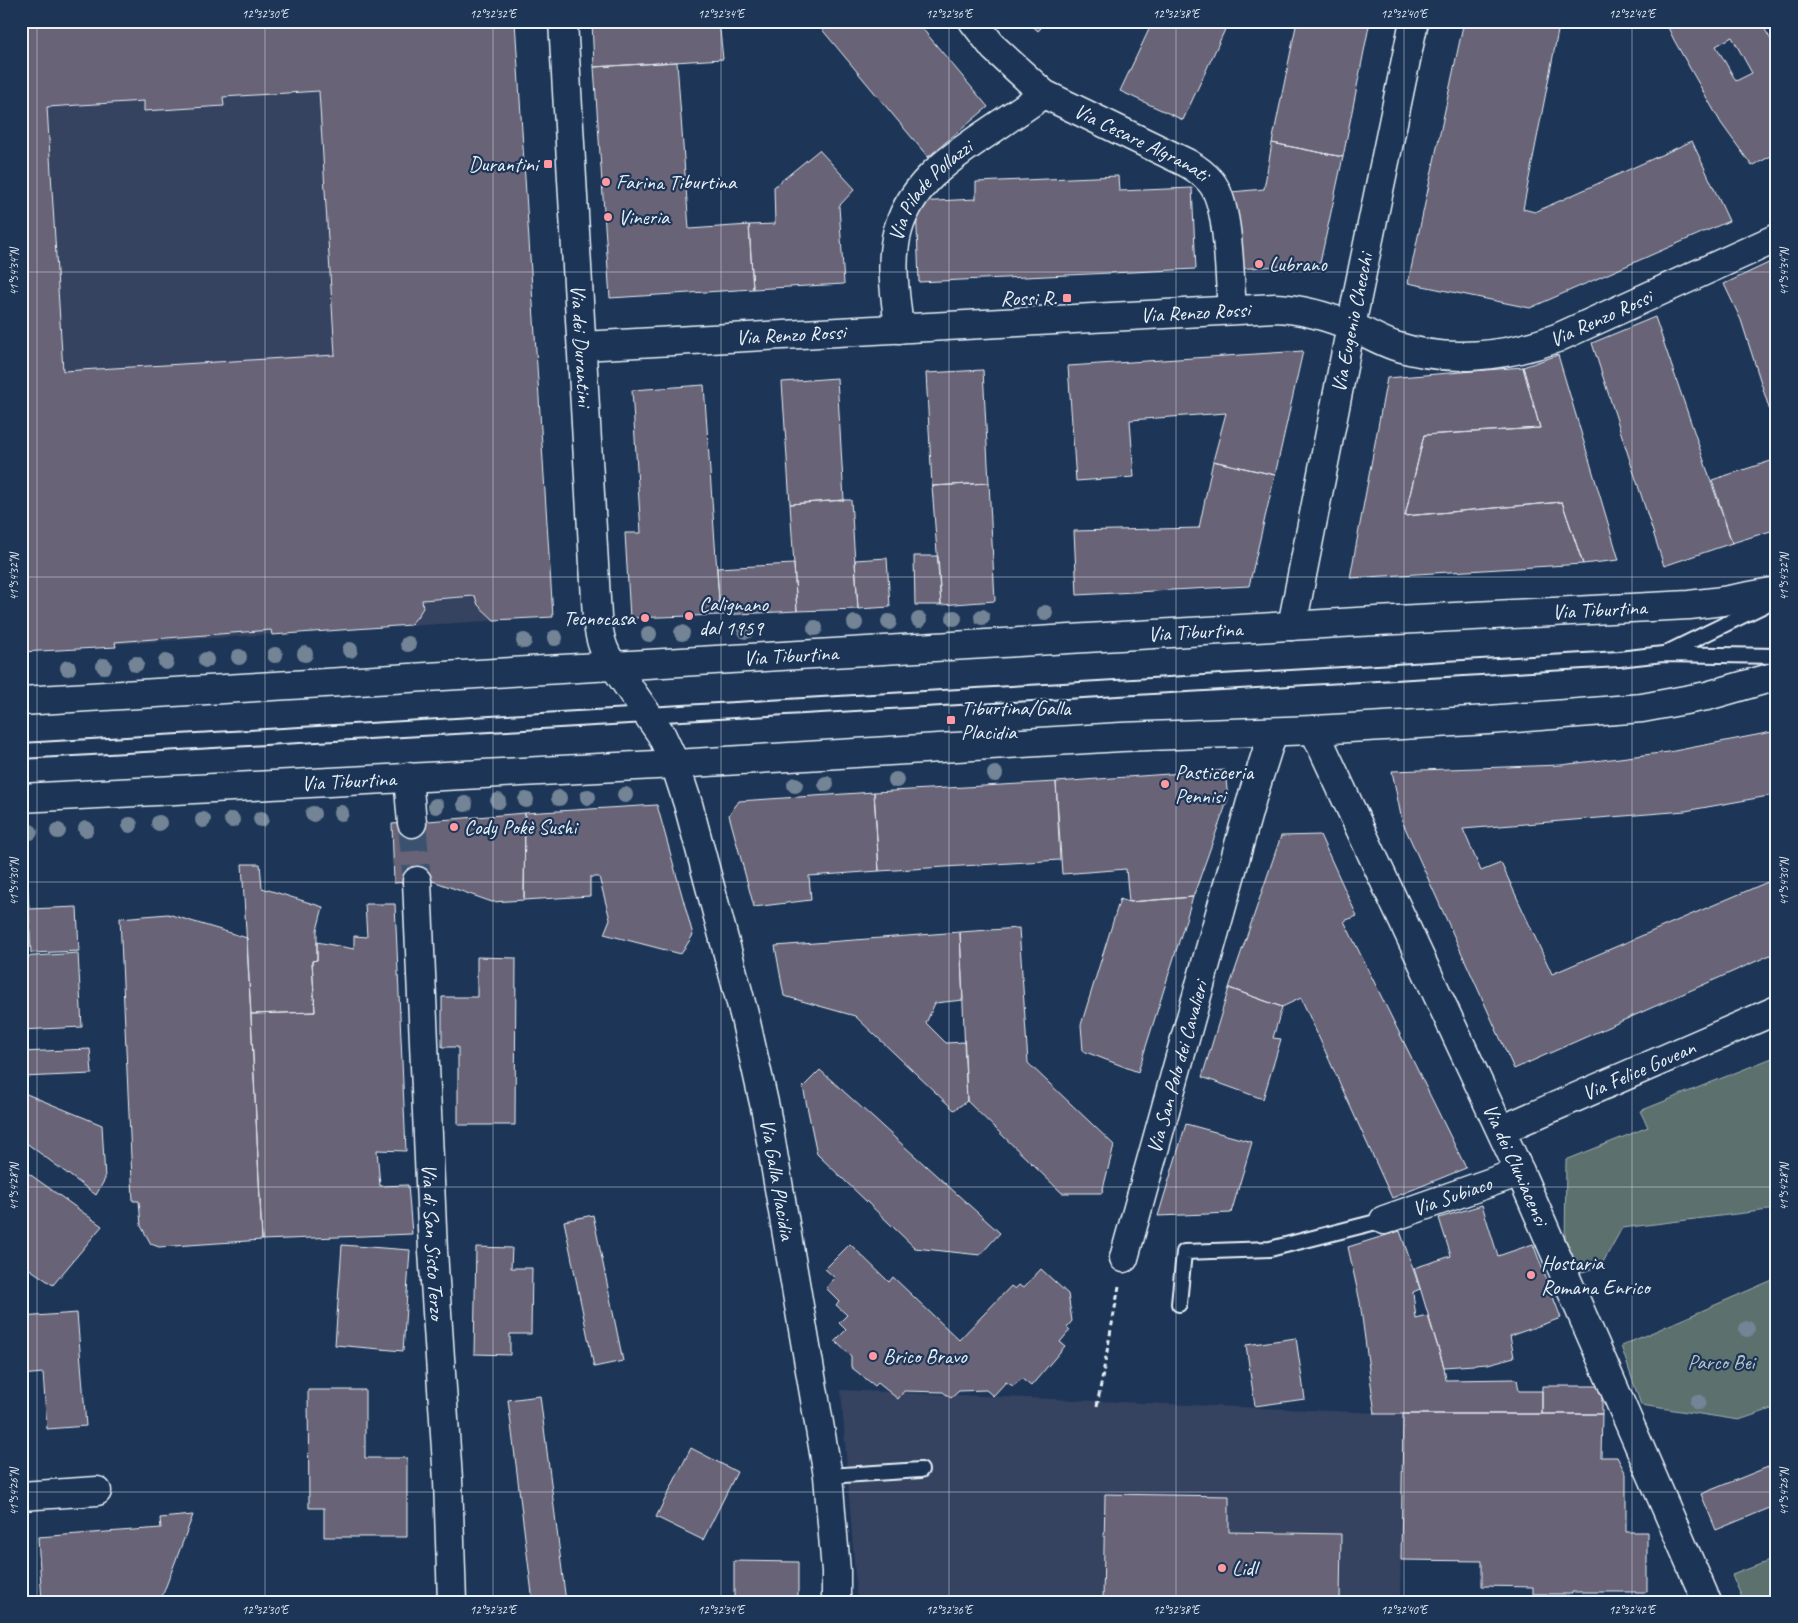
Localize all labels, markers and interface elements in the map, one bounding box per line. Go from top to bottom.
text: 12°32'30"E [242,6,290,22]
text: 12°32'32"E [470,6,518,22]
text: 12°32'34"E [698,6,746,22]
text: 12°32'36"E [926,6,974,22]
text: 12°32'38"E [1153,6,1201,22]
text: 12°32'40"E [1381,6,1429,22]
text: 12°32'42"E [1609,6,1657,22]
street label: Via Cesare Algranati [1070,97,1217,189]
street label: Via Pilade Pollazzi [883,132,980,243]
place label: Durantini [468,151,541,177]
marker: Durantini [542,158,554,170]
place label: Farina Tiburtina [616,169,738,195]
marker: Farina Tiburtina [600,176,612,188]
place label: Vineria [618,204,671,230]
marker: Vineria [602,211,614,223]
text: 41°54'34"N [6,247,22,296]
text: 41°54'34"N [1776,247,1792,296]
street label: Via Eugenio Checchi [1325,248,1379,395]
place label: Lubrano [1269,251,1328,277]
marker: Lubrano [1253,258,1265,270]
street label: Via Renzo Rossi [1546,282,1659,353]
street label: Via dei Durantini [565,284,598,410]
place label: Rossi R. [1001,285,1058,311]
marker: Rossi R. [1061,292,1073,304]
street label: Via Renzo Rossi [1140,296,1254,328]
street label: Via Renzo Rossi [735,318,849,351]
text: 41°54'32"N [6,552,22,601]
text: 41°54'32"N [1776,552,1792,601]
place label: Calignano dal 1959 [699,591,770,641]
street label: Via Tiburtina [1551,594,1650,625]
place label: Tecnocasa [563,605,637,631]
marker: Calignano dal 1959 [683,610,695,622]
marker: Tecnocasa [639,612,651,624]
street label: Via Tiburtina [1147,616,1245,647]
street label: Via Tiburtina [743,640,841,671]
place label: Tiburtina/Galla Placidia [961,695,1072,745]
marker: Tiburtina/Galla Placidia [945,714,957,726]
place label: Pasticceria Pennisi [1175,759,1255,809]
street label: Via Tiburtina [301,765,399,796]
marker: Pasticceria Pennisi [1159,778,1171,790]
place label: Cody Pokè Sushi [464,814,580,840]
marker: Cody Pokè Sushi [448,821,460,833]
text: 41°54'30"N [6,857,22,906]
text: 41°54'30"N [1776,857,1792,906]
street label: Via San Polo dei Cavalieri [1141,975,1214,1156]
street label: Via Felice Govean [1578,1034,1699,1106]
street label: Via dei Cluniacensi [1477,1099,1556,1232]
street label: Via Galla Placidia [754,1117,801,1243]
text: 41°54'28"N [6,1162,22,1211]
text: 41°54'28"N [1776,1162,1792,1211]
street label: Via di San Sisto Terzo [416,1163,451,1323]
street label: Via Subiaco [1409,1170,1496,1222]
place label: Hostaria Romana Enrico [1541,1250,1652,1300]
marker: Hostaria Romana Enrico [1525,1269,1537,1281]
place label: Brico Bravo [883,1343,968,1369]
park label: Parco Bei [1687,1349,1758,1375]
marker: Brico Bravo [867,1350,879,1362]
text: 41°54'26"N [6,1467,22,1516]
text: 41°54'26"N [1776,1467,1792,1516]
place label: Lidl [1232,1555,1260,1581]
marker: Lidl [1216,1562,1228,1574]
text: 12°32'30"E [242,1602,290,1618]
text: 12°32'32"E [470,1602,518,1618]
text: 12°32'34"E [698,1602,746,1618]
text: 12°32'36"E [926,1602,974,1618]
text: 12°32'38"E [1153,1602,1201,1618]
text: 12°32'40"E [1381,1602,1429,1618]
text: 12°32'42"E [1609,1602,1657,1618]

